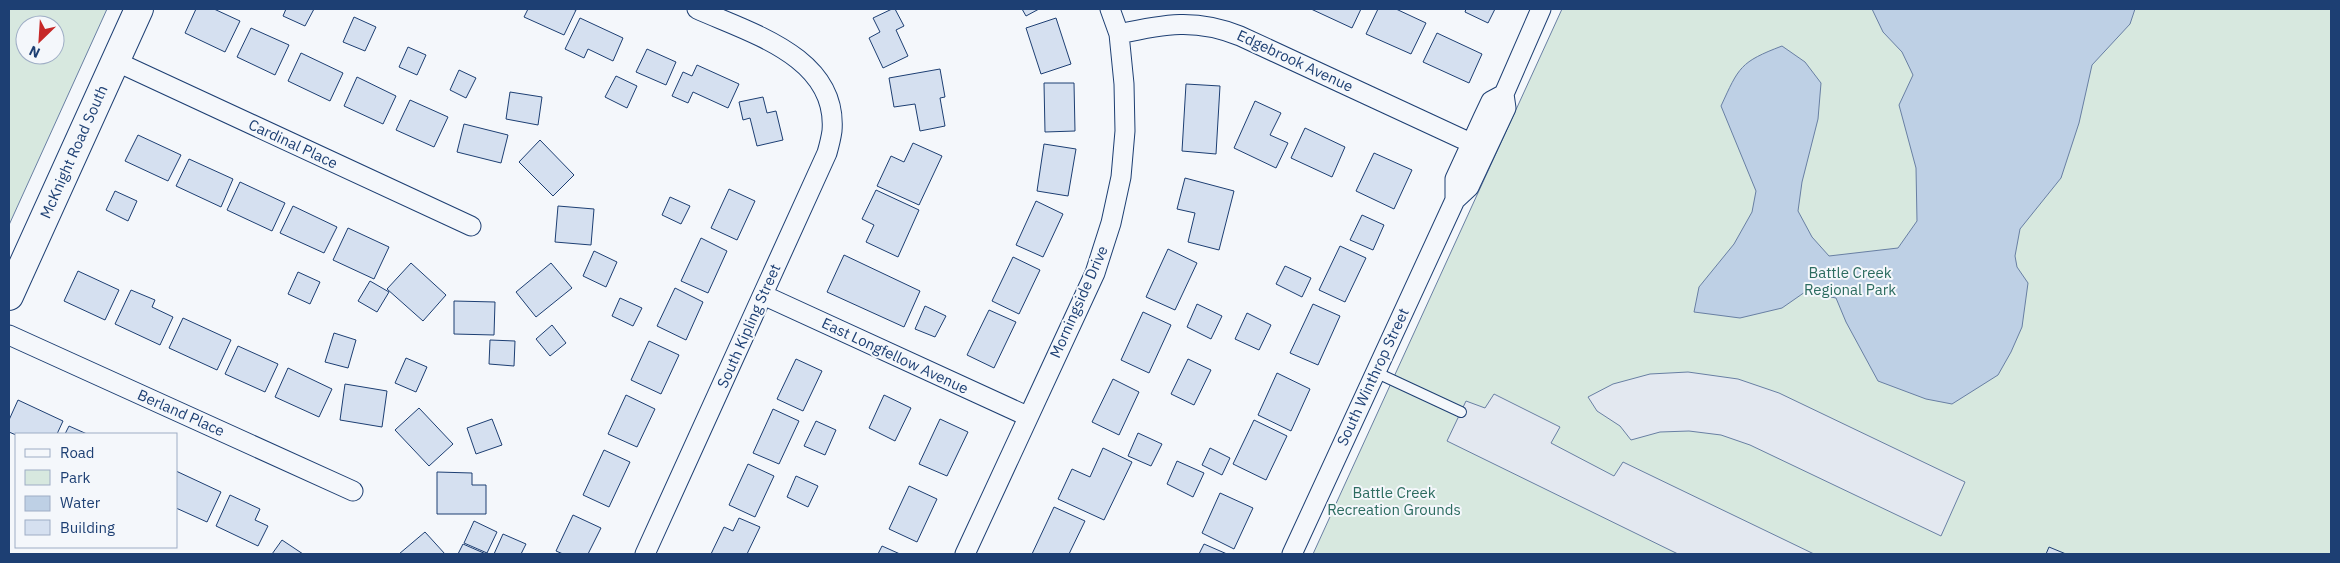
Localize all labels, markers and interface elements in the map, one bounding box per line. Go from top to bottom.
north arrow [15,15,65,65]
street label: Edgebrook Avenue [1234,25,1356,96]
text: N [26,41,43,62]
street label: McKnight Road South [36,82,112,221]
street label: Cardinal Place [246,115,341,172]
street label: Morningside Drive [1045,243,1112,361]
street label: South Kipling Street [713,261,784,391]
park label: Battle Creek Regional Park [1804,263,1896,299]
street label: South Winthrop Street [1332,305,1413,449]
street label: East Longfellow Avenue [819,313,972,398]
street label: Berland Place [135,385,228,440]
legend [15,433,178,548]
text: Road [60,443,95,462]
text: Park [60,468,90,487]
park label: Battle Creek Recreation Grounds [1327,483,1461,519]
text: Water [60,493,101,512]
text: Building [60,518,115,537]

